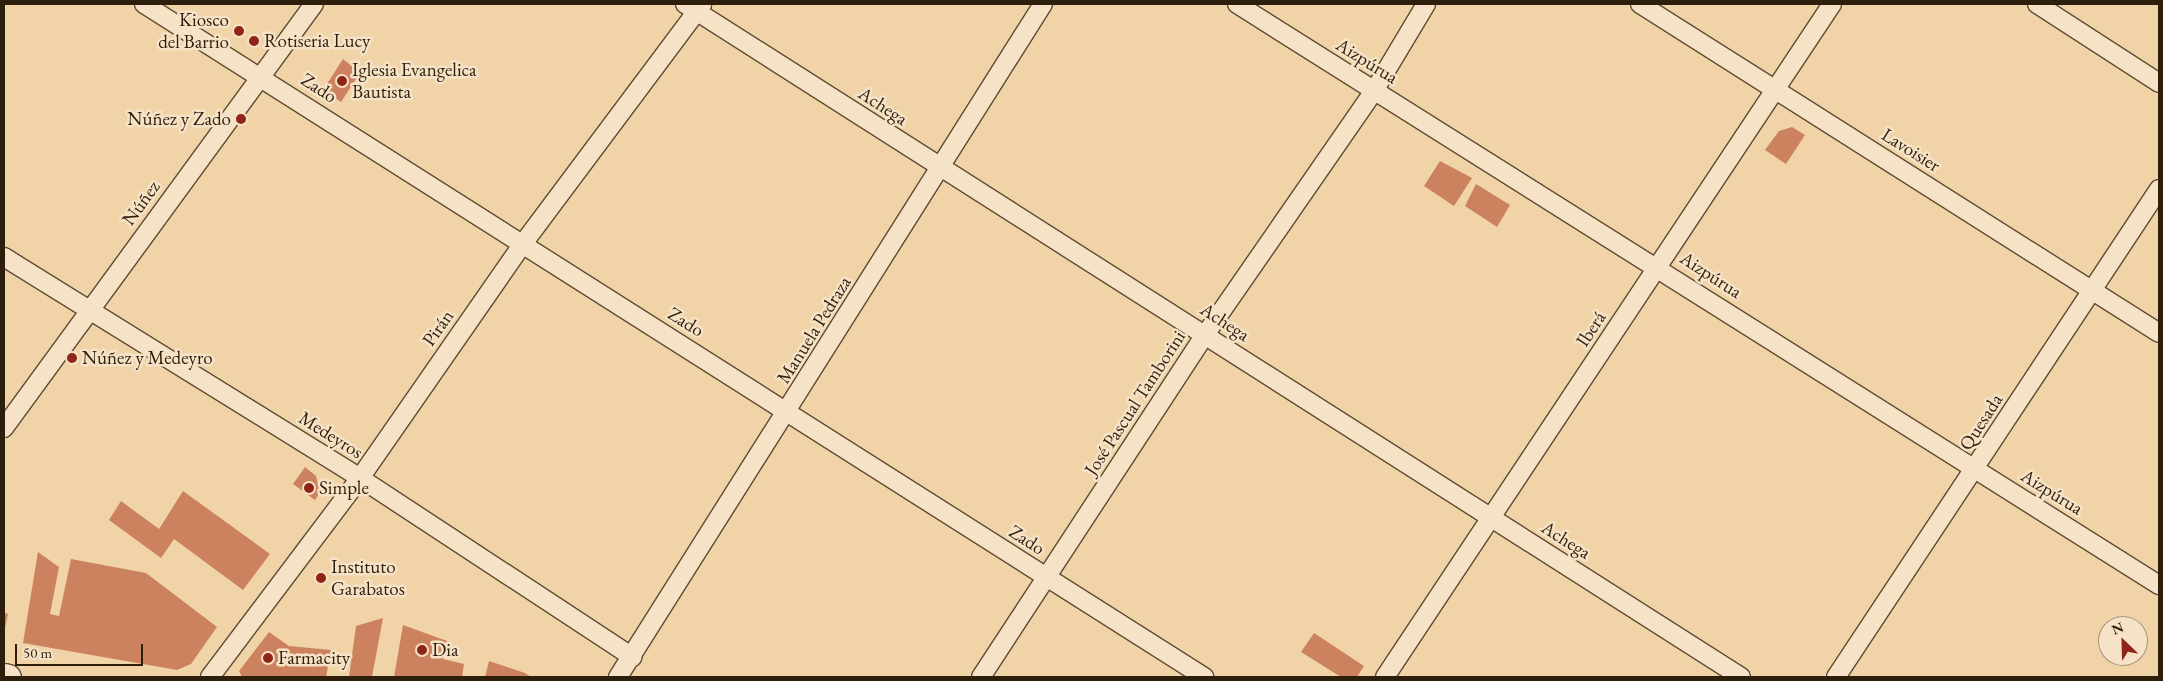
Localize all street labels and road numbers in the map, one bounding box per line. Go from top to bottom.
street label: Aizpúrua [1332,33,1402,89]
street label: Zado [297,68,341,108]
street label: Achega [854,82,912,130]
street label: Lavoisier [1878,123,1944,177]
street label: Núñez [117,176,165,230]
street label: Aizpúrua [1676,247,1746,303]
street label: Manuela Pedraza [772,272,856,388]
street label: Achega [1196,298,1254,346]
street label: Zado [664,302,708,342]
street label: Pirán [417,305,459,351]
street label: Iberá [1571,307,1611,351]
street label: José Pascual Tamborini [1080,326,1190,480]
street label: Quesada [1954,389,2008,455]
street label: Medeyros [295,406,367,464]
street label: Aizpúrua [2017,464,2087,520]
street label: Achega [1537,516,1595,564]
street label: Zado [1005,520,1049,560]

